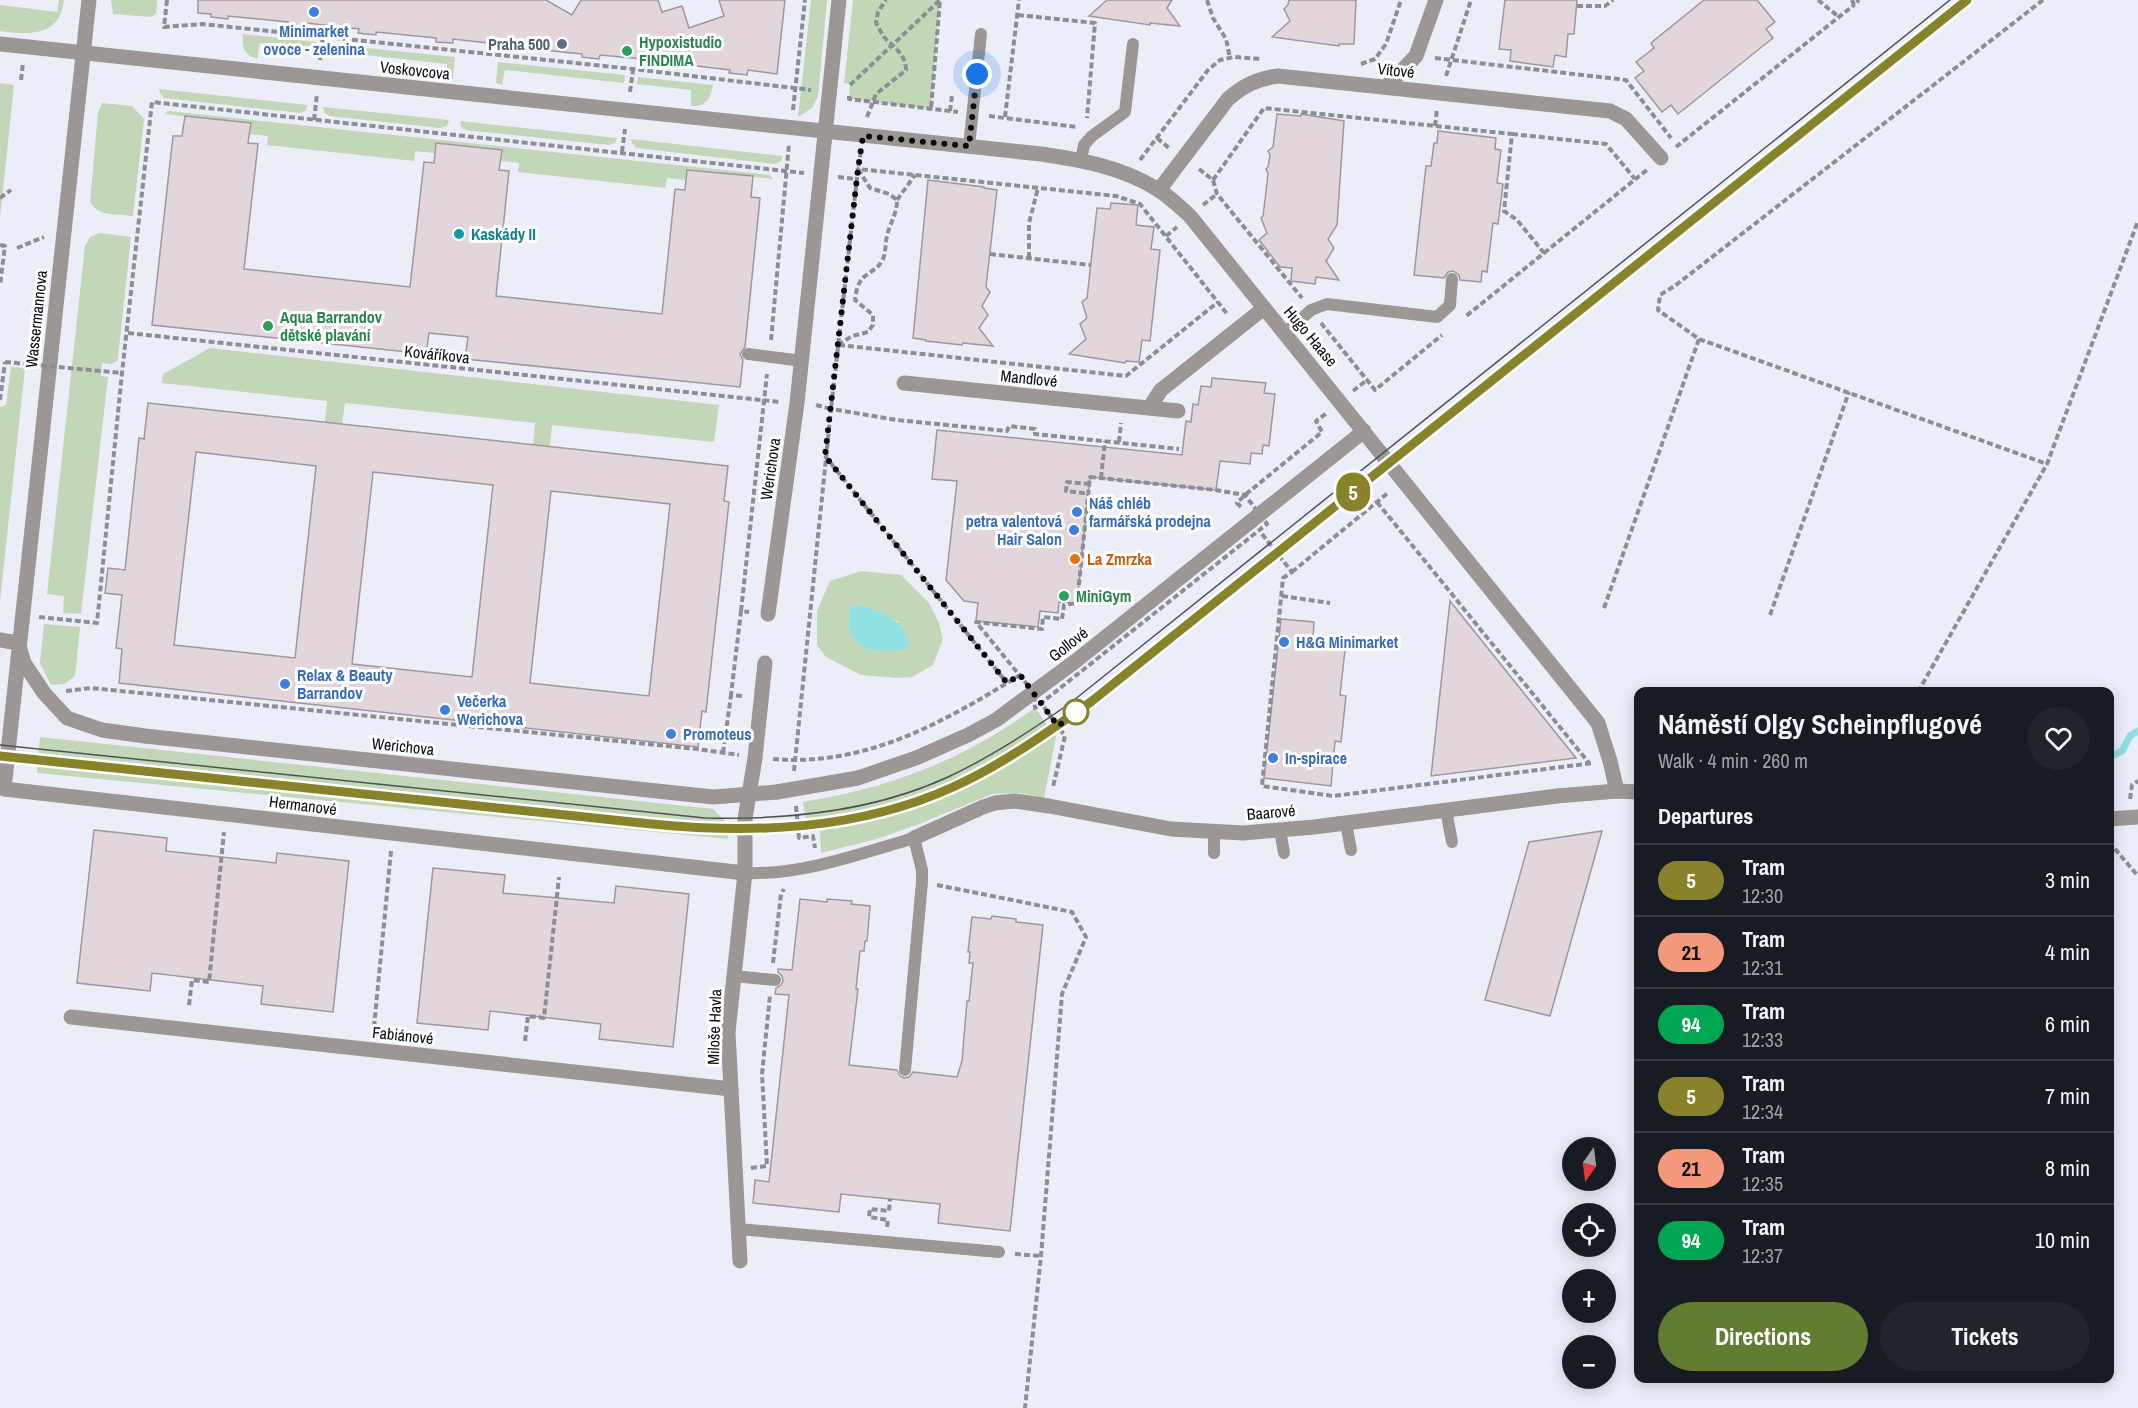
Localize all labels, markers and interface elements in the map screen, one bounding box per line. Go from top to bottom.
marker: Minimarket ovoce - zelenina [307,5,321,19]
place label: Minimarket ovoce - zelenina [263,20,365,60]
place label: Hypoxistudio FINDIMA [639,31,722,71]
place label: Praha 500 [488,33,550,55]
marker: Praha 500 [555,37,569,51]
marker: Hypoxistudio FINDIMA [620,44,634,58]
street label: Voskovcova [379,55,452,85]
street label: Vítové [1376,57,1416,83]
your location [962,59,992,89]
place label: Kaskády II [471,223,536,245]
marker: Kaskády II [452,227,466,241]
street label: Wassermannova [20,268,52,369]
street label: Hugo Haase [1279,301,1343,371]
place label: Aqua Barrandov dětské plavání [280,306,383,346]
marker: Aqua Barrandov dětské plavání [261,319,275,333]
street label: Kováříkova [403,340,471,368]
street label: Mandlové [1000,364,1058,392]
street label: Werichova [755,436,785,501]
line badge: 5 [1334,472,1372,512]
text: 5 [1348,478,1358,507]
place label: Náš chléb farmářská prodejna [1089,492,1211,532]
marker: Náš chléb farmářská prodejna [1070,505,1084,519]
place label: petra valentová Hair Salon [966,510,1063,550]
marker: petra valentová Hair Salon [1067,523,1081,537]
place label: La Zmrzka [1087,548,1153,570]
marker: La Zmrzka [1068,552,1082,566]
place label: MiniGym [1076,585,1131,607]
marker: MiniGym [1057,589,1071,603]
street label: Gollové [1044,622,1092,666]
place label: H&G Minimarket [1296,631,1399,653]
marker: H&G Minimarket [1277,635,1291,649]
place label: Relax & Beauty Barrandov [297,664,393,704]
marker: Relax & Beauty Barrandov [278,677,292,691]
place label: Večerka Werichova [457,690,524,730]
unlabelled marker [1063,699,1089,725]
marker: Večerka Werichova [438,703,452,717]
text: Náměstí Olgy Scheinpflugové [1658,705,1982,743]
button: heart [2027,707,2090,770]
place label: Promoteus [683,723,752,745]
marker: Promoteus [664,727,678,741]
street label: Werichova [371,732,436,760]
place label: In-spirace [1285,747,1347,769]
text: Walk · 4 min · 260 m [1658,747,1808,774]
marker: In-spirace [1266,751,1280,765]
street label: Hermanové [268,790,338,820]
street label: Baarové [1246,799,1296,825]
text: Departures [1658,801,1753,831]
text: Tram [1742,852,1785,882]
text: 3 min [2045,865,2090,895]
text: 5 [1686,866,1696,895]
text: 12:30 [1742,882,1783,909]
text: Tram [1742,924,1785,954]
text: 4 min [2045,937,2090,967]
text: 21 [1681,938,1701,967]
text: 12:31 [1742,954,1783,981]
street label: Miloše Havla [702,988,726,1065]
text: Tram [1742,996,1785,1026]
text: 6 min [2045,1009,2090,1039]
text: 94 [1681,1010,1701,1039]
street label: Fabiánové [371,1021,435,1049]
text: 12:33 [1742,1026,1783,1053]
text: Tram [1742,1068,1785,1098]
text: 7 min [2045,1081,2090,1111]
text: 5 [1686,1082,1696,1111]
text: 12:34 [1742,1098,1783,1125]
north arrow [1562,1137,1616,1191]
map controls [1562,1137,1616,1389]
text: Tram [1742,1140,1785,1170]
text: 8 min [2045,1153,2090,1183]
text: 21 [1681,1154,1701,1183]
text: 12:35 [1742,1170,1783,1197]
button: locate [1562,1203,1616,1257]
text: Tram [1742,1212,1785,1242]
text: 10 min [2035,1225,2090,1255]
text: 94 [1681,1226,1701,1255]
text: 12:37 [1742,1242,1783,1269]
button: + [1562,1269,1616,1323]
button: Directions [1658,1302,1868,1371]
button: Tickets [1880,1302,2090,1371]
button: − [1562,1335,1616,1389]

